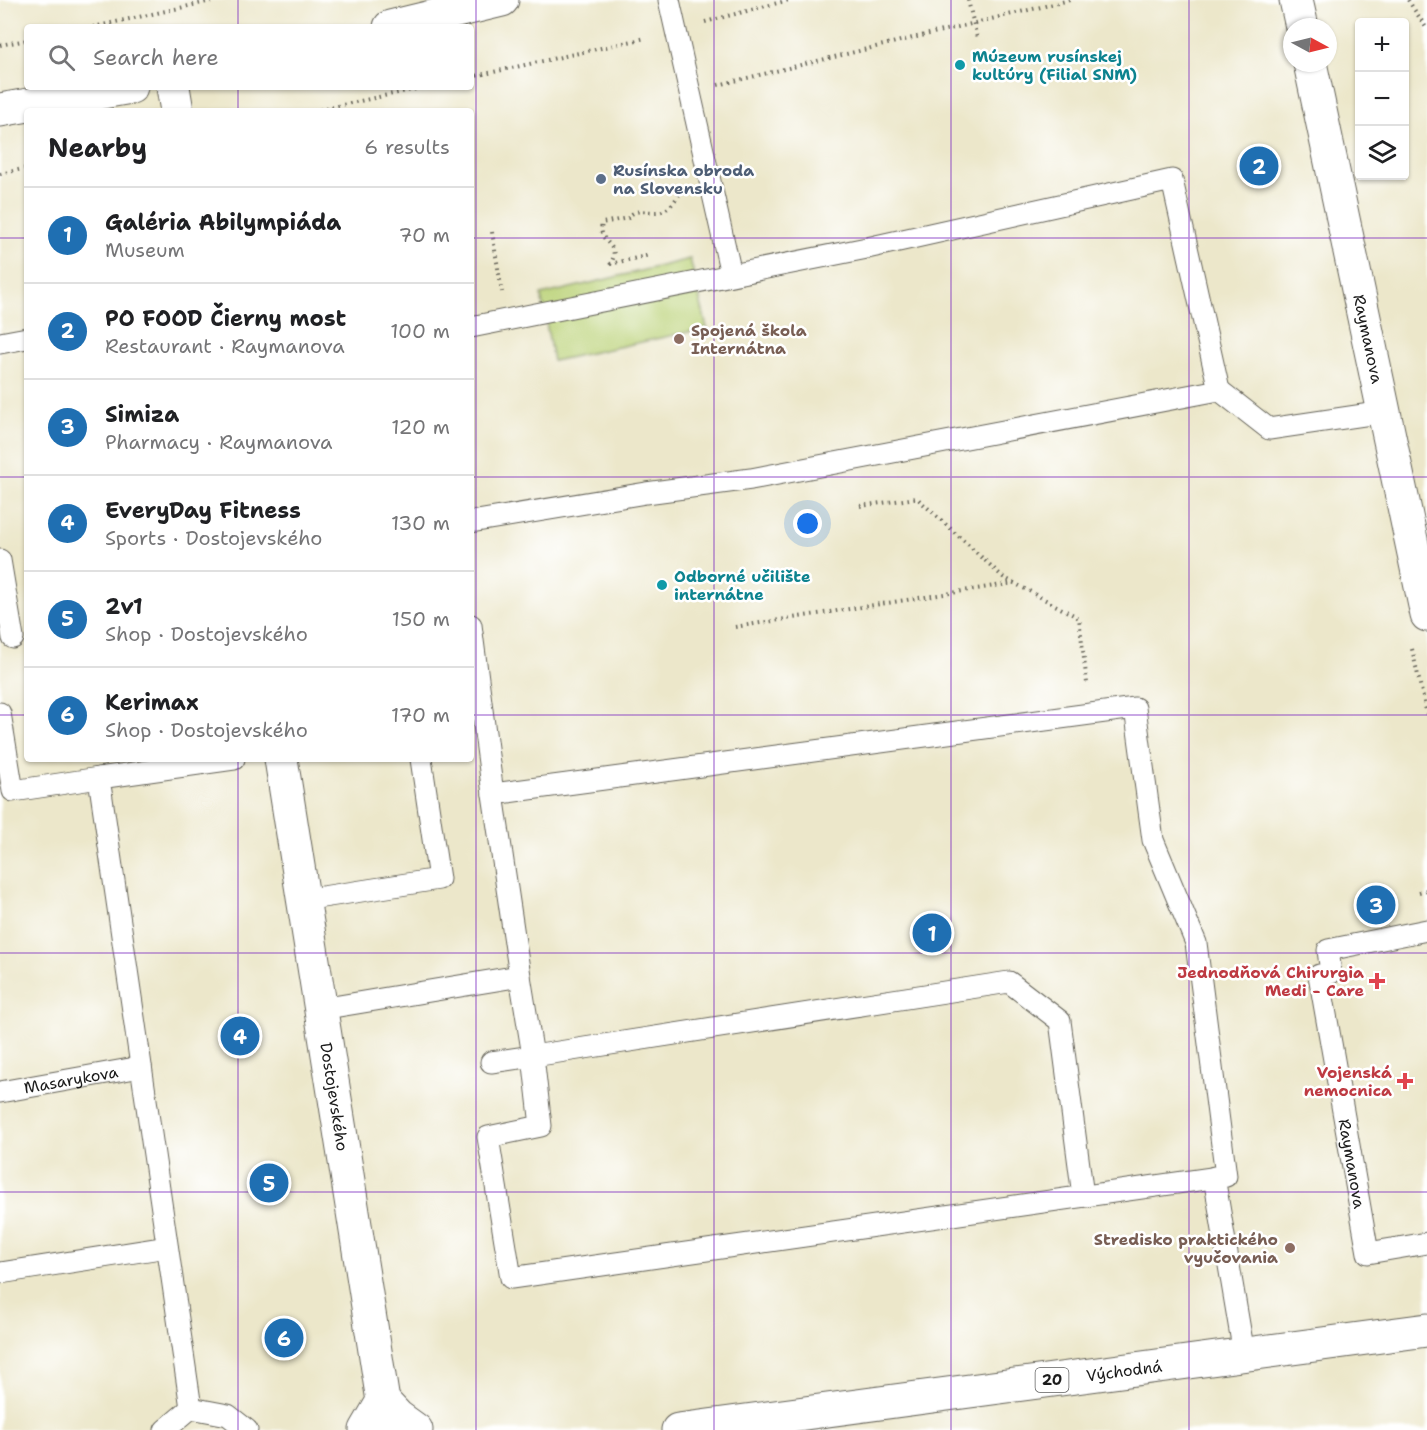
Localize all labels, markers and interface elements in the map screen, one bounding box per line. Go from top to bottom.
north arrow [1283,18,1337,72]
map controls [1355,18,1409,180]
button: + [1355,18,1409,72]
search box [24,24,474,90]
icon: search [45,41,78,74]
text: Search here [93,43,219,72]
place label: Múzeum rusínskej kultúry (Filial SNM) [972,46,1137,85]
marker: Múzeum rusínskej kultúry (Filial SNM) [953,58,967,72]
button: − [1355,72,1409,126]
button: layers [1355,126,1409,180]
text: Nearby [48,130,147,165]
text: 6 results [364,134,450,160]
pin: 2 [1240,144,1278,188]
place label: Rusínska obroda na Slovensku [613,160,754,199]
marker: Rusínska obroda na Slovensku [594,172,608,186]
text: Galéria Abilympiáda [105,208,341,237]
text: 1 [63,222,72,248]
text: 70 m [398,222,450,248]
text: Museum [105,237,185,263]
street label: Raymanova [1348,292,1388,386]
text: PO FOOD Čierny most [105,304,346,333]
text: 2 [61,318,75,344]
text: 100 m [390,318,450,344]
place label: Spojená škola Internátna [691,320,807,359]
marker: Spojená škola Internátna [672,332,686,346]
text: Restaurant · Raymanova [105,333,345,359]
text: Simiza [105,400,179,429]
text: 3 [61,414,75,440]
text: 120 m [391,414,450,440]
text: Pharmacy · Raymanova [105,429,333,455]
text: EveryDay Fitness [105,496,301,525]
your location [793,509,822,538]
text: 4 [61,510,75,536]
text: 130 m [391,510,450,536]
text: Sports · Dostojevského [105,525,322,551]
place label: Odborné učilište internátne [674,566,811,605]
marker: Odborné učilište internátne [655,578,669,592]
text: 2v1 [105,592,143,621]
text: 5 [61,606,74,632]
text: 150 m [392,606,450,632]
text: Shop · Dostojevského [105,621,308,647]
text: Kerimax [105,688,199,717]
text: 6 [61,702,75,728]
text: 170 m [391,702,450,728]
text: Shop · Dostojevského [105,717,308,743]
pin: 3 [1356,882,1396,928]
pin: 1 [912,910,952,956]
place label: Jednodňová Chirurgia Medi - Care [1177,962,1364,1001]
marker: Jednodňová Chirurgia Medi - Care [1368,972,1386,990]
pin: 4 [220,1014,260,1058]
street label: Dostojevského [315,1041,353,1153]
street label: Masarykova [22,1061,120,1099]
place label: Vojenská nemocnica [1304,1062,1392,1101]
marker: Vojenská nemocnica [1396,1072,1414,1090]
street label: Raymanova [1334,1117,1370,1210]
pin: 5 [250,1160,288,1206]
place label: Stredisko praktického vyučovania [1094,1229,1278,1268]
marker: Stredisko praktického vyučovania [1283,1241,1297,1255]
pin: 6 [264,1316,304,1360]
street label: Východná [1085,1355,1163,1386]
road number: 20 [1036,1368,1068,1392]

